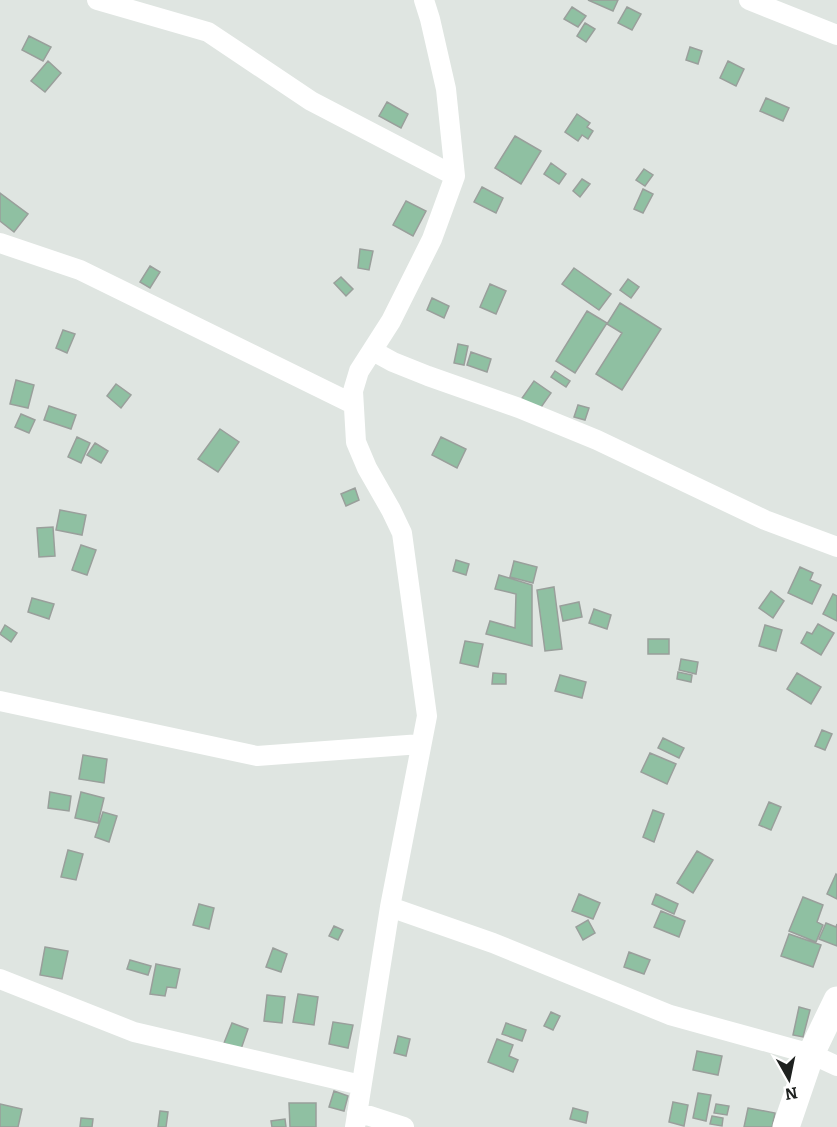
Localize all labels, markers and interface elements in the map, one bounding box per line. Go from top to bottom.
north arrow [759,1049,819,1109]
text: N [784,1083,799,1104]

